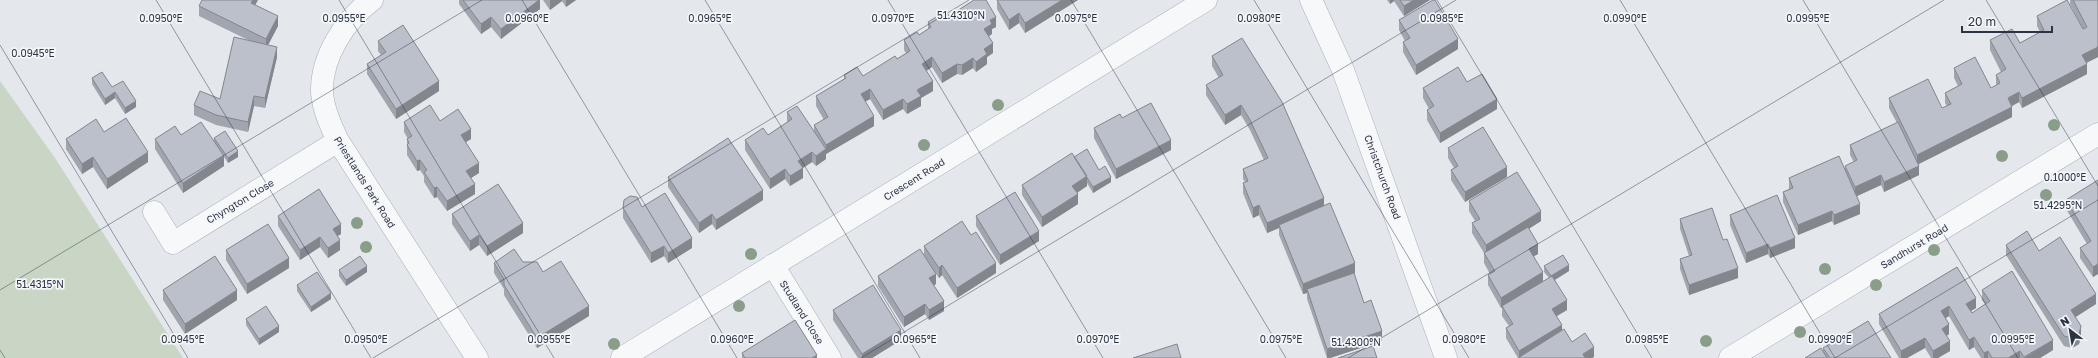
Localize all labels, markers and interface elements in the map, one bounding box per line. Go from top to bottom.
scale bar [1962,8,2052,34]
text: 51.4310°N [937,9,985,21]
text: 0.0950°E [139,12,183,24]
text: 0.0955°E [322,12,366,24]
text: 0.0960°E [505,12,549,24]
text: 0.0965°E [688,12,732,24]
text: 0.0970°E [872,12,914,24]
text: 0.0975°E [1055,12,1097,24]
text: 0.0980°E [1237,12,1281,24]
text: 0.0985°E [1420,12,1464,24]
text: 0.0990°E [1603,12,1647,24]
text: 0.0995°E [1786,12,1830,24]
text: 20 m [1968,14,1996,29]
text: 0.0945°E [11,47,55,59]
street label: Christchurch Road [1362,133,1404,221]
street label: Priestlands Park Road [332,134,398,230]
street label: Crescent Road [881,155,947,203]
text: 0.1000°E [2044,171,2086,183]
street label: Chyngton Close [204,176,276,226]
text: 51.4295°N [2034,199,2082,211]
street label: Sandhurst Road [1878,221,1950,271]
text: 51.4315°N [16,278,64,290]
street label: Studland Close [778,278,827,346]
north arrow [2050,310,2090,350]
text: N [2058,313,2072,329]
text: 0.0945°E [161,333,205,345]
text: 0.0950°E [344,333,388,345]
text: 0.0955°E [527,333,571,345]
text: 0.0960°E [710,333,754,345]
text: 0.0965°E [893,333,937,345]
text: 0.0970°E [1077,333,1119,345]
text: 0.0975°E [1260,333,1302,345]
text: 0.0980°E [1442,333,1486,345]
text: 0.0985°E [1625,333,1669,345]
text: 0.0990°E [1808,333,1852,345]
text: 0.0995°E [1991,333,2035,345]
text: 51.4300°N [1331,336,1381,348]

